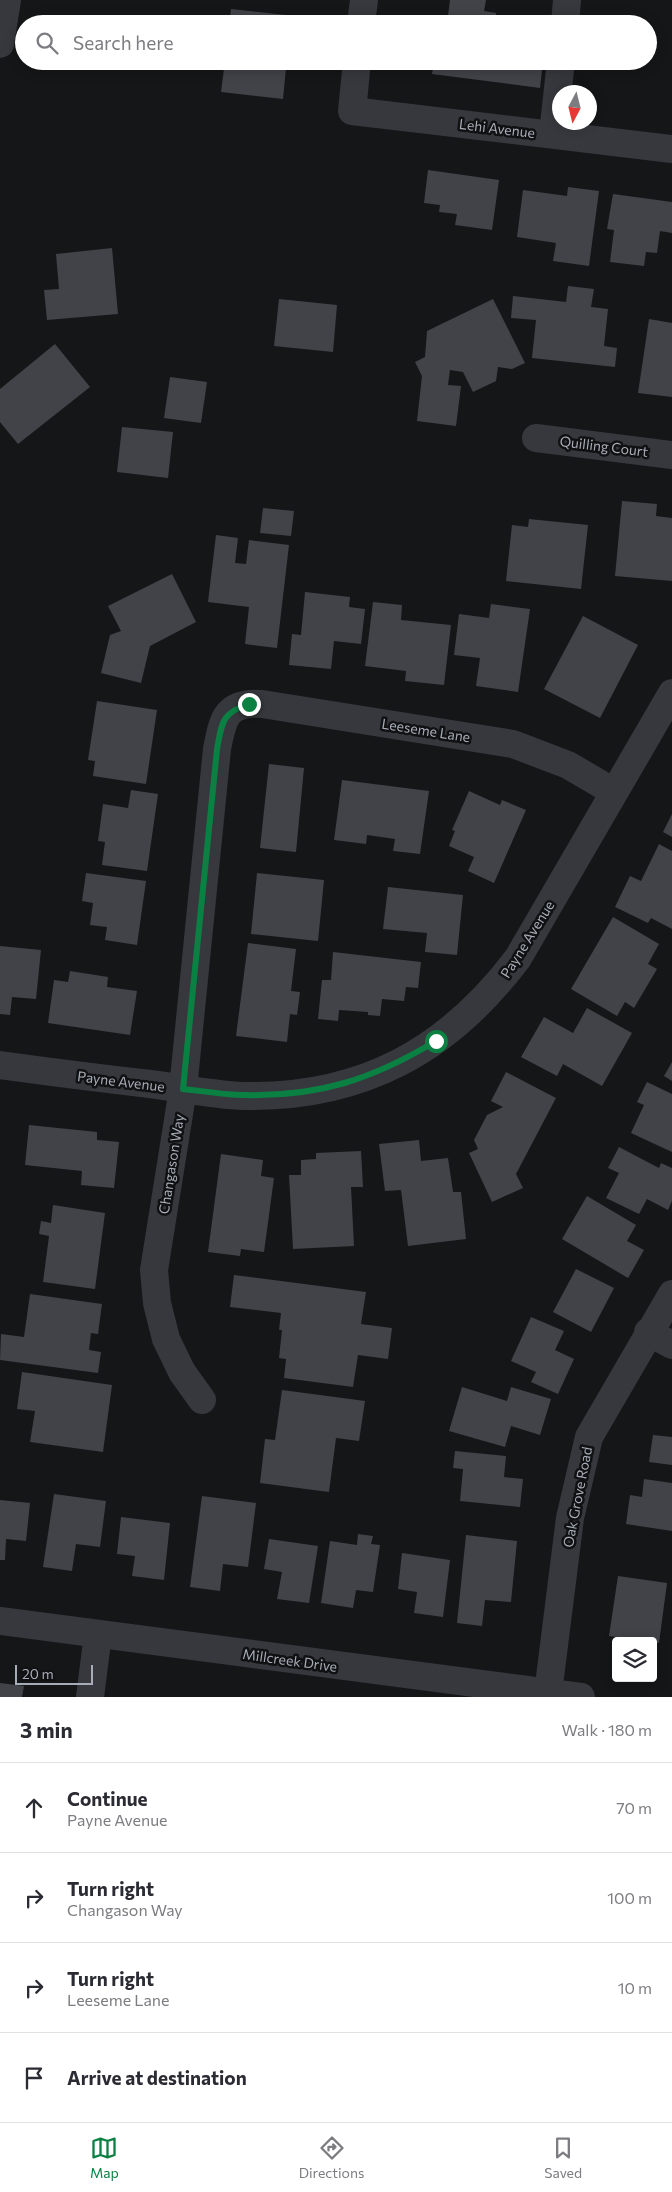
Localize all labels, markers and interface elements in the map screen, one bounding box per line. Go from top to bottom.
search box [15,15,657,70]
icon: search [33,29,61,57]
text: Search here [73,31,173,54]
north arrow [552,85,597,130]
street label: Lehi Avenue [458,115,536,141]
street label: Quilling Court [559,432,649,460]
route end [238,693,261,716]
street label: Leeseme Lane [380,715,472,745]
street label: Payne Avenue [496,897,558,981]
route start [425,1030,448,1053]
street label: Payne Avenue [76,1067,166,1095]
street label: Changason Way [155,1113,187,1215]
street label: Oak Grove Road [559,1445,595,1549]
map controls [612,1637,657,1682]
button: layers [612,1637,657,1682]
street label: Millcreek Drive [242,1645,338,1675]
scale bar [15,1662,92,1685]
text: 20 m [22,1665,54,1682]
text: 3 min [20,1717,73,1742]
text: Walk · 180 m [562,1720,652,1739]
text: Continue [67,1787,147,1810]
icon: ahead [20,1794,48,1822]
text: 70 m [616,1798,652,1817]
text: Payne Avenue [67,1810,168,1829]
text: Turn right [67,1877,154,1900]
icon: right [20,1884,48,1912]
text: 100 m [607,1888,652,1907]
text: Changason Way [67,1900,183,1919]
text: Turn right [67,1967,154,1990]
icon: right [20,1974,48,2002]
text: 10 m [618,1978,652,1997]
text: Leeseme Lane [67,1990,169,2009]
icon: arrive [20,2064,48,2092]
text: Arrive at destination [67,2066,247,2089]
tab: Map [90,2134,119,2181]
tab: Directions [299,2134,364,2181]
tab: Saved [544,2134,582,2181]

